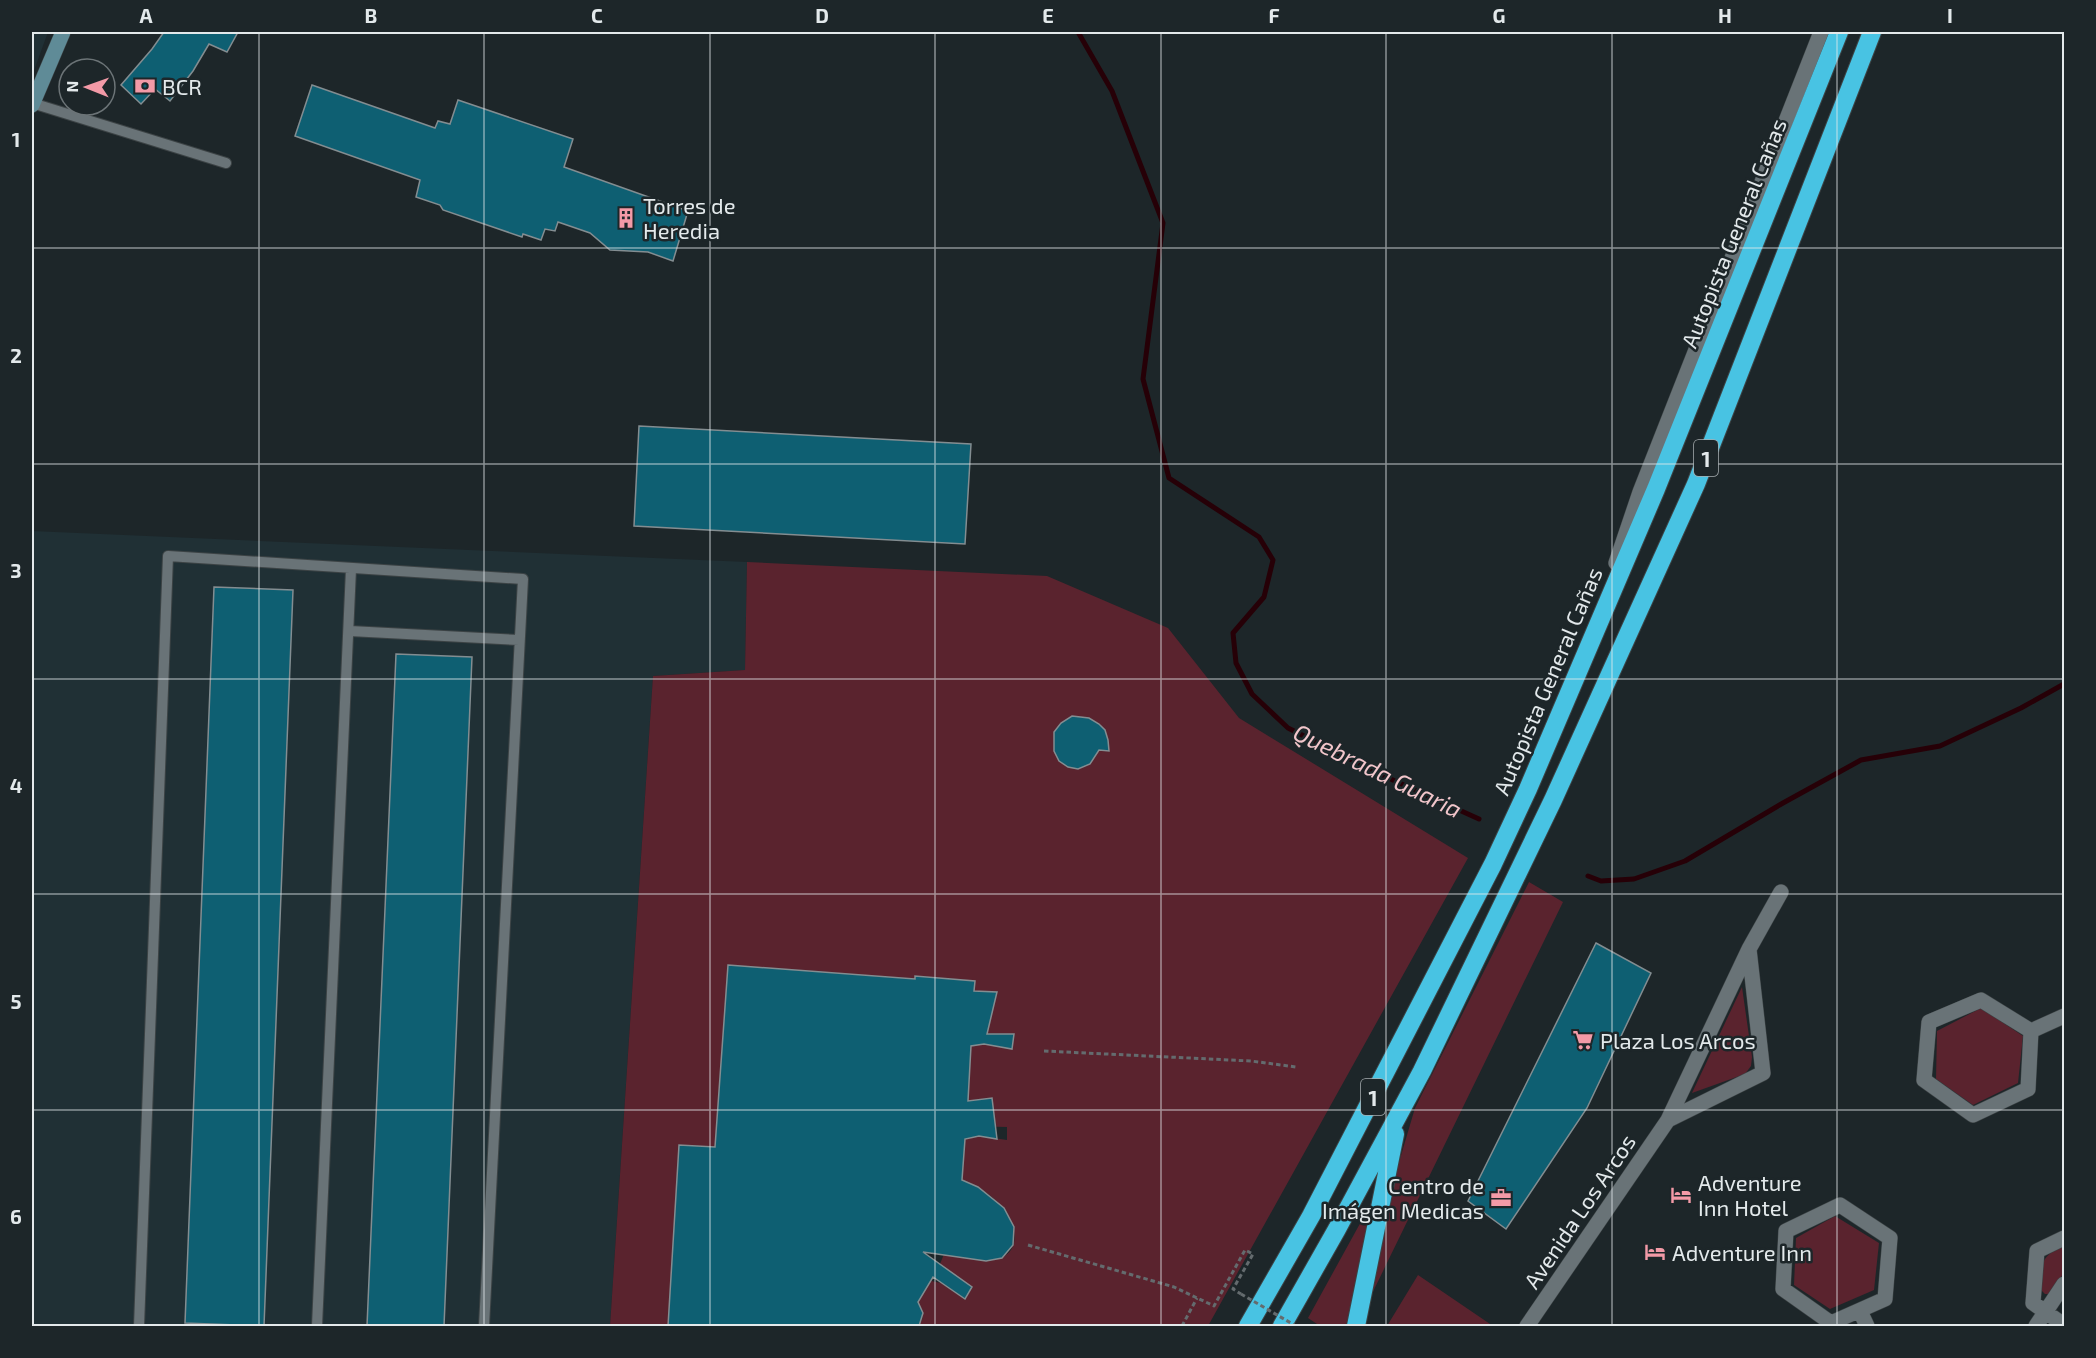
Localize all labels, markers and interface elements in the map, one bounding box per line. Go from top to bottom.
text: A [139,3,153,27]
text: B [365,3,377,27]
text: C [591,3,603,27]
text: D [815,3,829,27]
text: E [1042,3,1054,27]
text: F [1268,3,1280,27]
text: G [1493,3,1505,27]
text: H [1718,3,1732,27]
text: I [1947,3,1953,27]
north arrow [57,57,117,117]
place label: BCR [162,73,202,99]
bank icon: BCR [133,74,157,98]
text: N [62,81,81,93]
street label: Autopista General Cañas [1675,115,1791,351]
text: 1 [12,127,20,151]
place label: Torres de Heredia [643,192,736,243]
building icon: Torres de Heredia [614,206,638,230]
text: 2 [10,343,22,367]
road number: 1 [1694,440,1718,476]
text: 3 [10,558,22,582]
street label: Autopista General Cañas [1487,563,1607,799]
water label: Quebrada Guaria [1289,717,1467,823]
text: 4 [10,773,23,797]
text: 5 [10,989,22,1013]
place label: Plaza Los Arcos [1600,1027,1756,1053]
supermarket icon: Plaza Los Arcos [1571,1028,1595,1052]
road number: 1 [1361,1079,1385,1115]
street label: Avenida Los Arcos [1518,1129,1640,1293]
place label: Adventure Inn Hotel [1698,1169,1802,1220]
place label: Centro de Imágen Medicas [1322,1172,1484,1223]
hotel icon: Adventure Inn Hotel [1669,1183,1693,1207]
office icon: Centro de Imágen Medicas [1489,1186,1513,1210]
text: 6 [10,1204,22,1228]
place label: Adventure Inn [1672,1239,1812,1265]
hotel icon: Adventure Inn [1643,1240,1667,1264]

